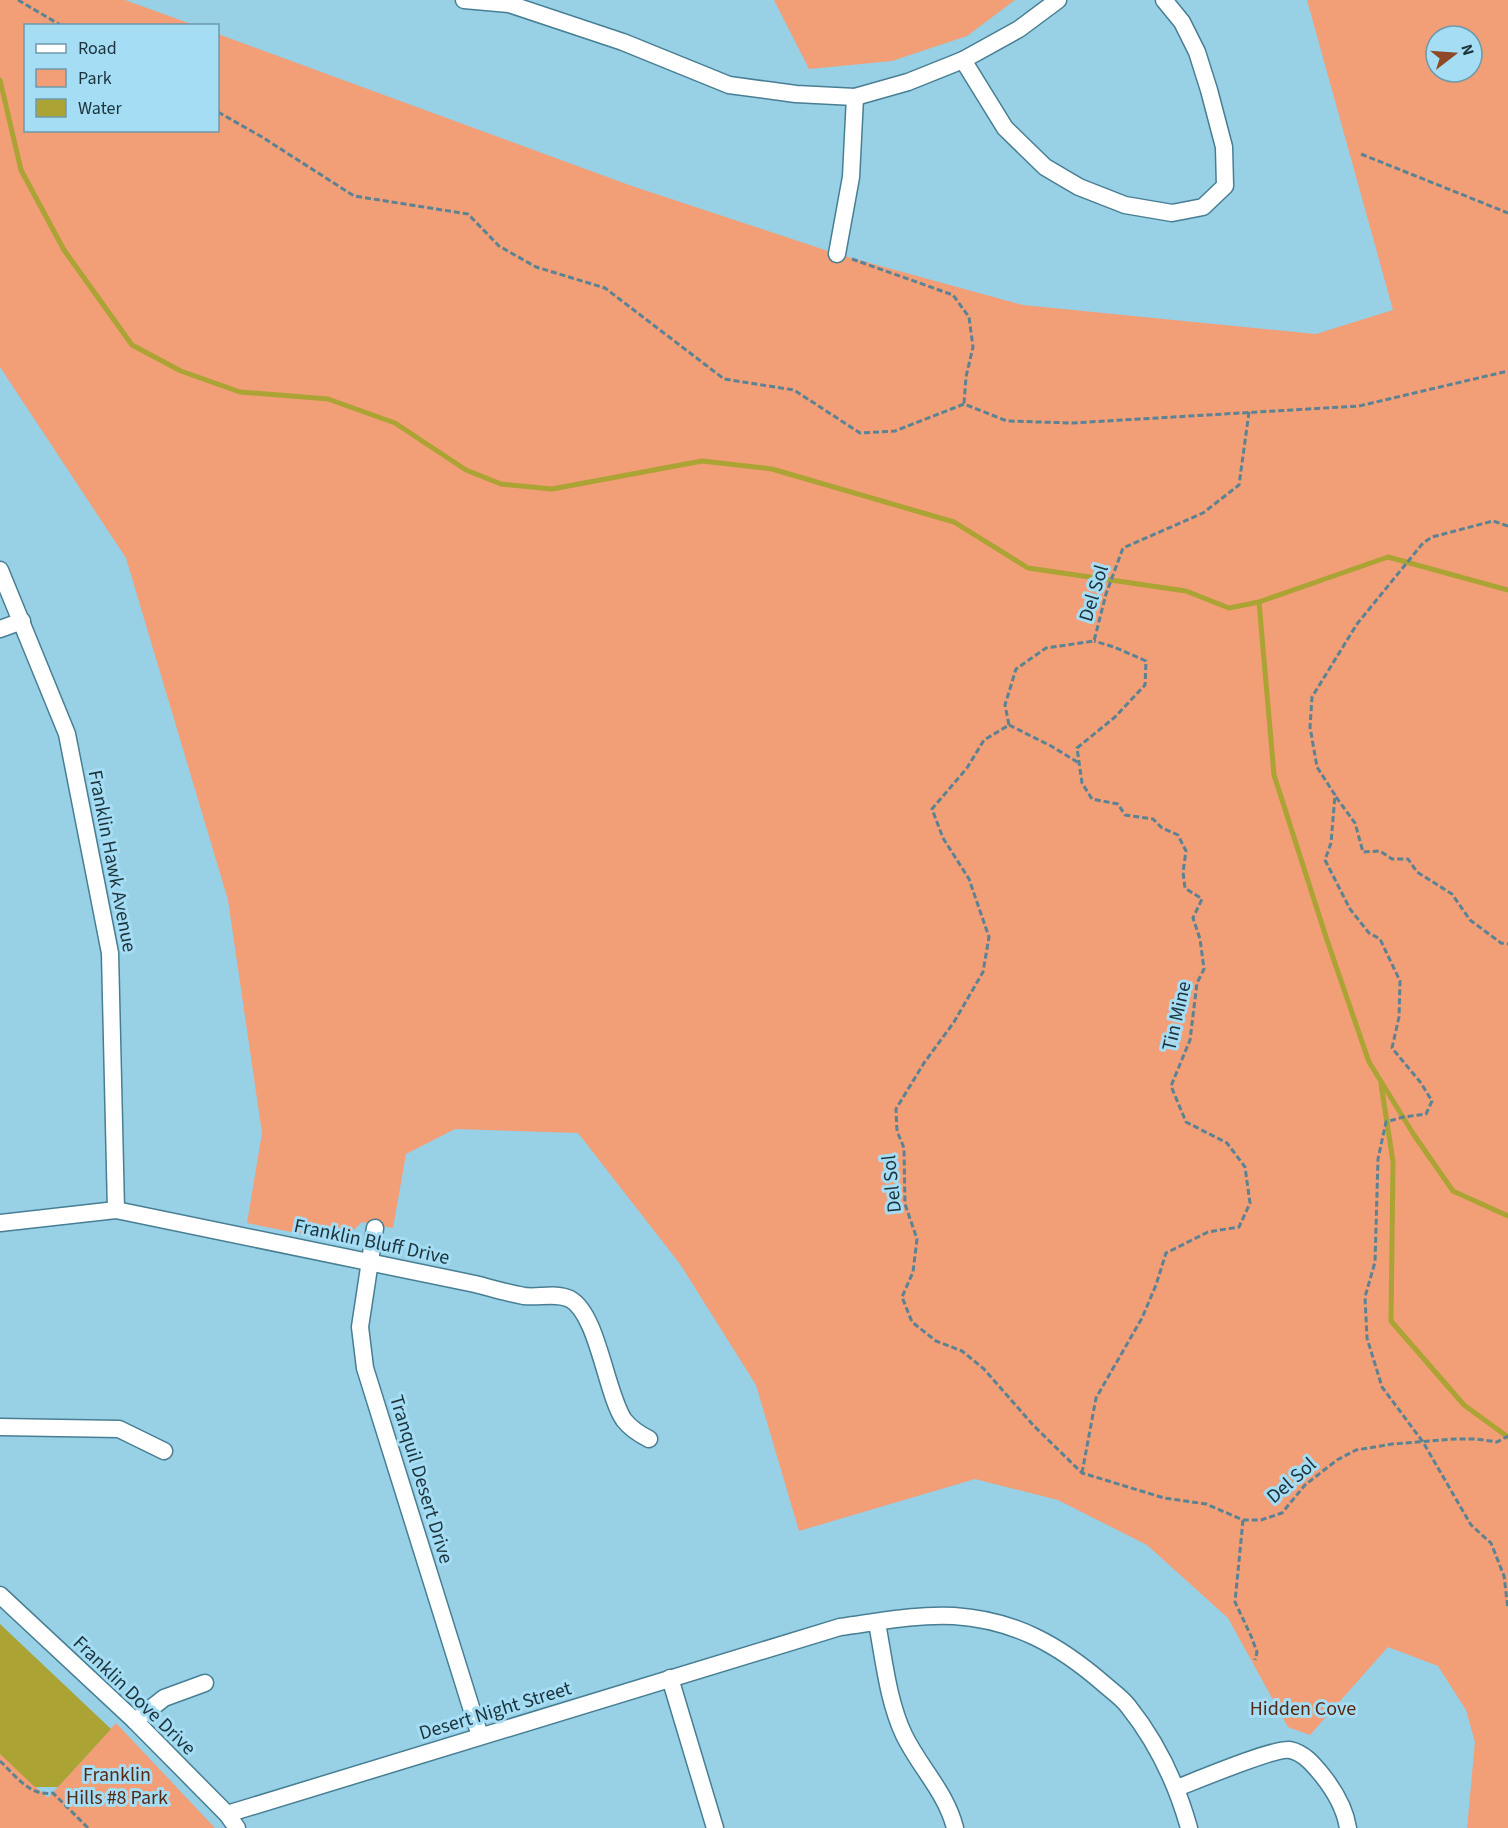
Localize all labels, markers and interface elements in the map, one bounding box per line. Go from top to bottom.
legend [24,24,219,132]
north arrow [1424,24,1484,84]
text: Road [78,36,117,61]
text: N [1455,42,1479,58]
text: Park [78,66,112,91]
text: Water [78,96,122,121]
street label: Del Sol [1072,561,1116,625]
street label: Franklin Hawk Avenue [81,768,143,955]
street label: Tin Mine [1155,978,1199,1054]
street label: Del Sol [875,1154,909,1214]
street label: Franklin Bluff Drive [291,1212,452,1272]
street label: Tranquil Desert Drive [382,1392,460,1567]
street label: Del Sol [1261,1451,1323,1510]
street label: Franklin Dove Drive [67,1630,202,1762]
street label: Desert Night Street [416,1674,575,1747]
park label: Hidden Cove [1250,1695,1356,1723]
park label: Franklin Hills #8 Park [66,1761,168,1812]

